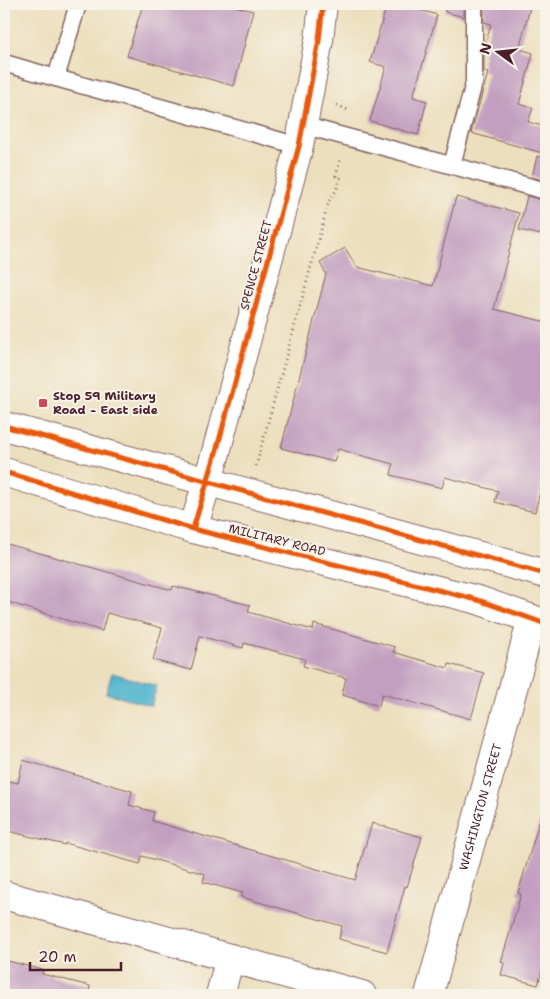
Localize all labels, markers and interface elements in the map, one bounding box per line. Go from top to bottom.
north arrow [472,28,522,78]
text: N [475,41,496,56]
street label: SPENCE STREET [236,218,276,312]
place label: Stop 59 Military Road - East side [53,388,158,418]
marker: Stop 59 Military Road - East side [37,397,49,409]
street label: MILITARY ROAD [227,520,327,560]
street label: WASHINGTON STREET [455,741,506,872]
scale bar [30,939,121,971]
text: 20 m [38,947,77,967]

